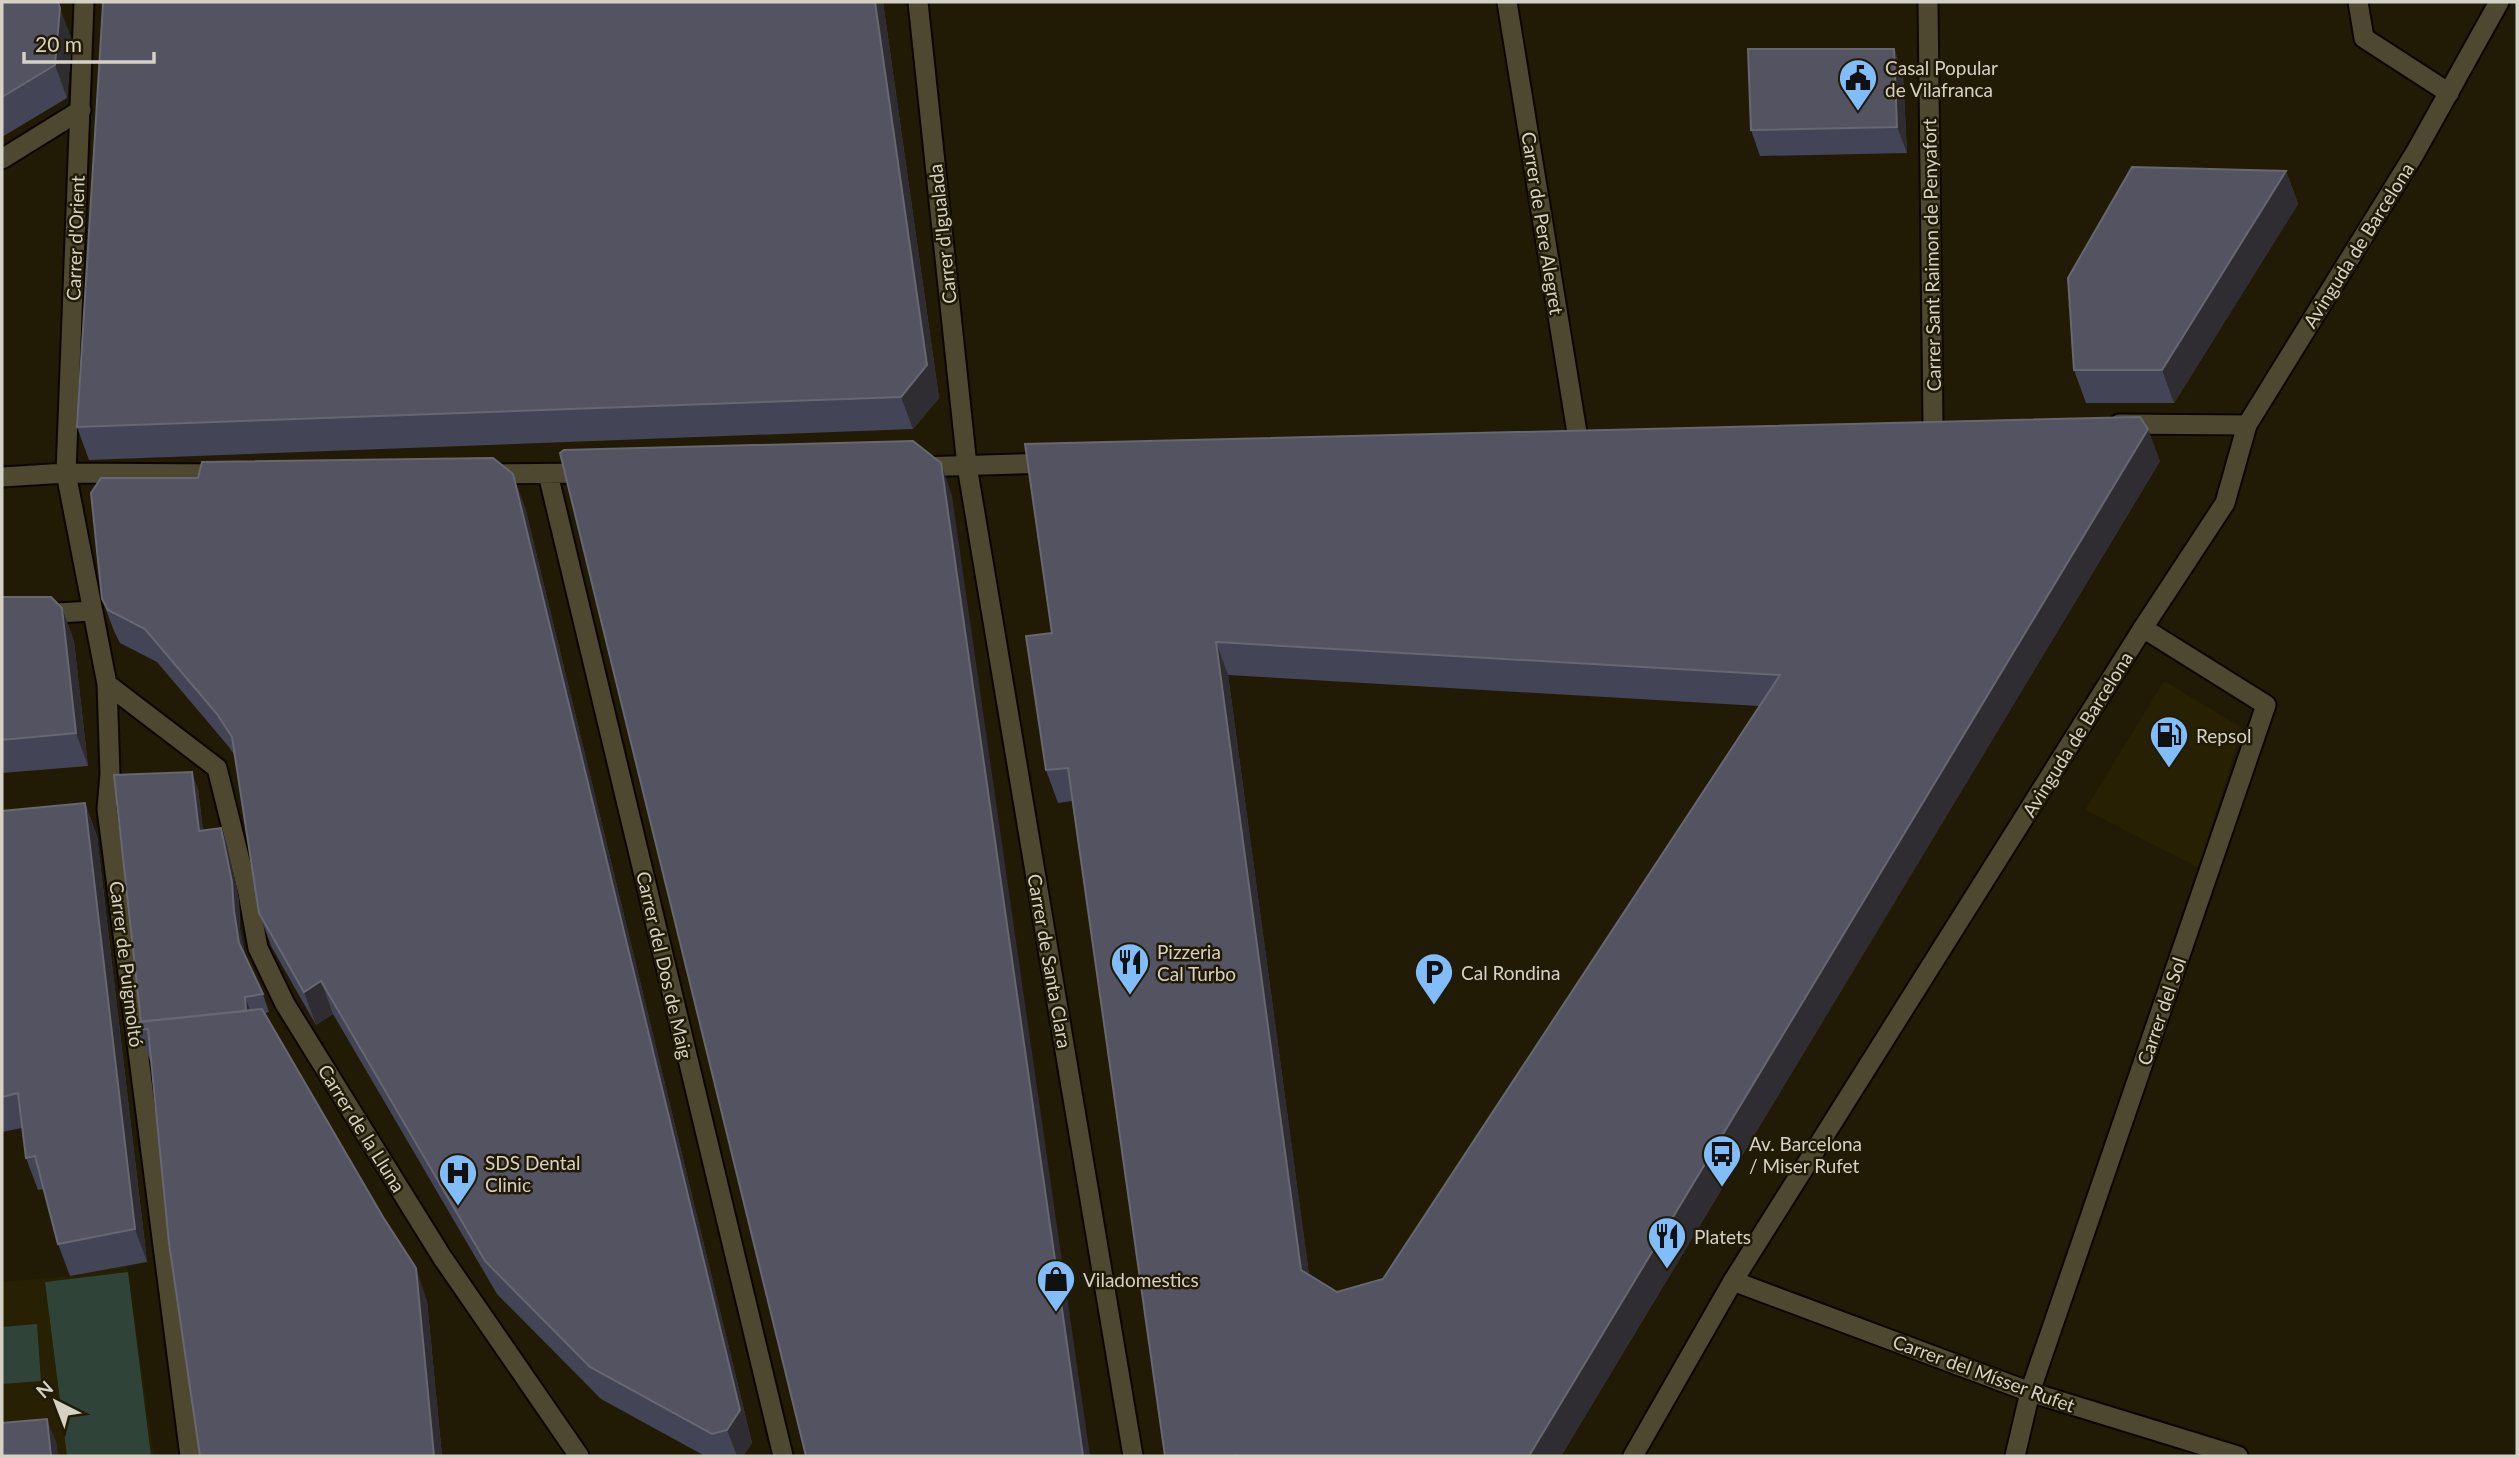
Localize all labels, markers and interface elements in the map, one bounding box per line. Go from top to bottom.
scale bar [24,21,154,65]
text: 20 m [35,31,82,56]
place label: Casal Popular de Vilafranca [1885,56,1998,101]
public building icon: Casal Popular de Vilafranca [1837,57,1879,112]
street label: Carrer Sant Raimon de Penyafort [1917,118,1945,392]
street label: Carrer de Pere Alegret [1517,130,1569,316]
street label: Avinguda de Barcelona [2298,158,2418,332]
street label: Carrer d'Igualada [923,163,961,305]
street label: Carrer d'Orient [61,175,89,301]
street label: Avinguda de Barcelona [2017,647,2137,821]
fuel station icon: Repsol [2148,714,2190,769]
place label: Repsol [2196,724,2251,747]
street label: Carrer del Dos de Maig [632,869,698,1061]
street label: Carrer de Santa Clara [1023,872,1077,1050]
street label: Carrer de Puigmoltó [105,880,149,1048]
place label: Pizzeria Cal Turbo [1157,940,1236,985]
restaurant icon: Pizzeria Cal Turbo [1109,941,1151,996]
parking icon: Cal Rondina [1413,951,1455,1006]
street label: Carrer del Sol [2132,954,2190,1068]
place label: Cal Rondina [1461,961,1560,984]
street label: Carrer de la Lluna [314,1060,410,1196]
place label: Av. Barcelona / Miser Rufet [1749,1132,1862,1177]
bus stop icon: Av. Barcelona / Miser Rufet [1701,1133,1743,1188]
place label: SDS Dental Clinic [485,1151,581,1196]
hospital icon: SDS Dental Clinic [437,1152,479,1207]
restaurant icon: Platets [1646,1215,1688,1270]
place label: Platets [1694,1225,1751,1248]
shop icon: Viladomestics [1035,1258,1077,1313]
place label: Viladomestics [1083,1268,1199,1291]
street label: Carrer del Mísser Rufet [1890,1329,2078,1417]
north arrow [21,1367,91,1437]
text: N [31,1376,57,1402]

